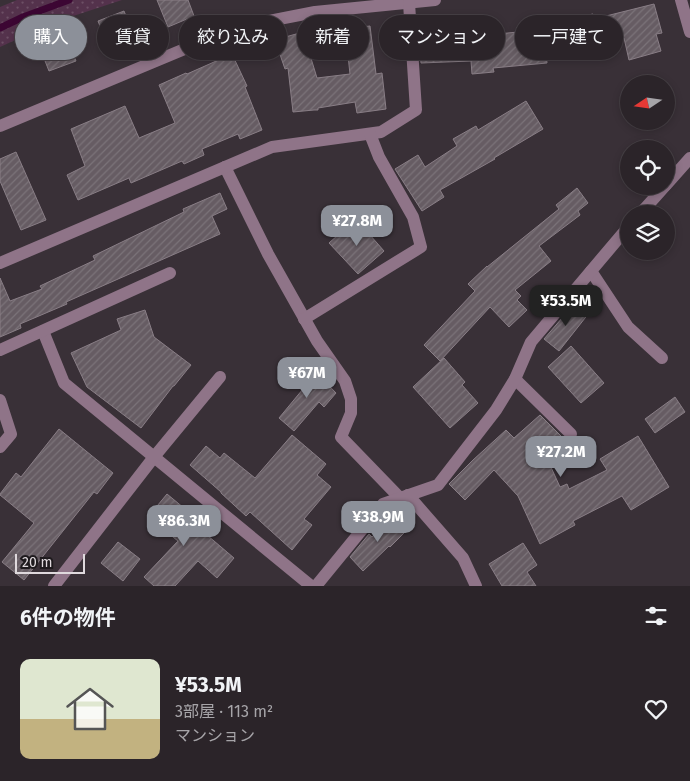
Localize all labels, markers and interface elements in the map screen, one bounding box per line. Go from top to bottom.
chip: 購入 [15,15,87,60]
chip: 賃貸 [97,15,169,60]
chip: 絞り込み [179,15,287,60]
chip: 新着 [297,15,369,60]
chip: マンション [379,15,505,60]
chip: 一戸建て [515,15,623,60]
north arrow [620,75,675,130]
map controls [620,75,675,260]
button: locate [620,140,675,195]
pin: ¥27.8M [316,204,398,247]
button: layers [620,205,675,260]
text: ¥27.8M [332,211,382,230]
pin: ¥53.5M [525,284,607,327]
text: ¥53.5M [541,291,591,310]
pin: ¥67M [277,356,337,399]
text: ¥67M [288,363,326,382]
pin: ¥27.2M [520,436,602,478]
text: ¥27.2M [536,442,586,461]
pin: ¥38.9M [337,500,419,543]
pin: ¥86.3M [143,504,225,547]
text: ¥38.9M [352,507,404,526]
text: ¥86.3M [158,511,210,530]
scale bar [15,551,85,574]
text: 20 m [22,554,52,571]
icon: filters [642,602,670,630]
text: 6件の物件 [20,605,116,631]
text: ¥53.5M [175,672,242,698]
icon: home [60,679,120,739]
icon: heart [642,695,670,723]
text: 3部屋 · 113 m² [175,702,273,721]
text: マンション [175,726,255,745]

